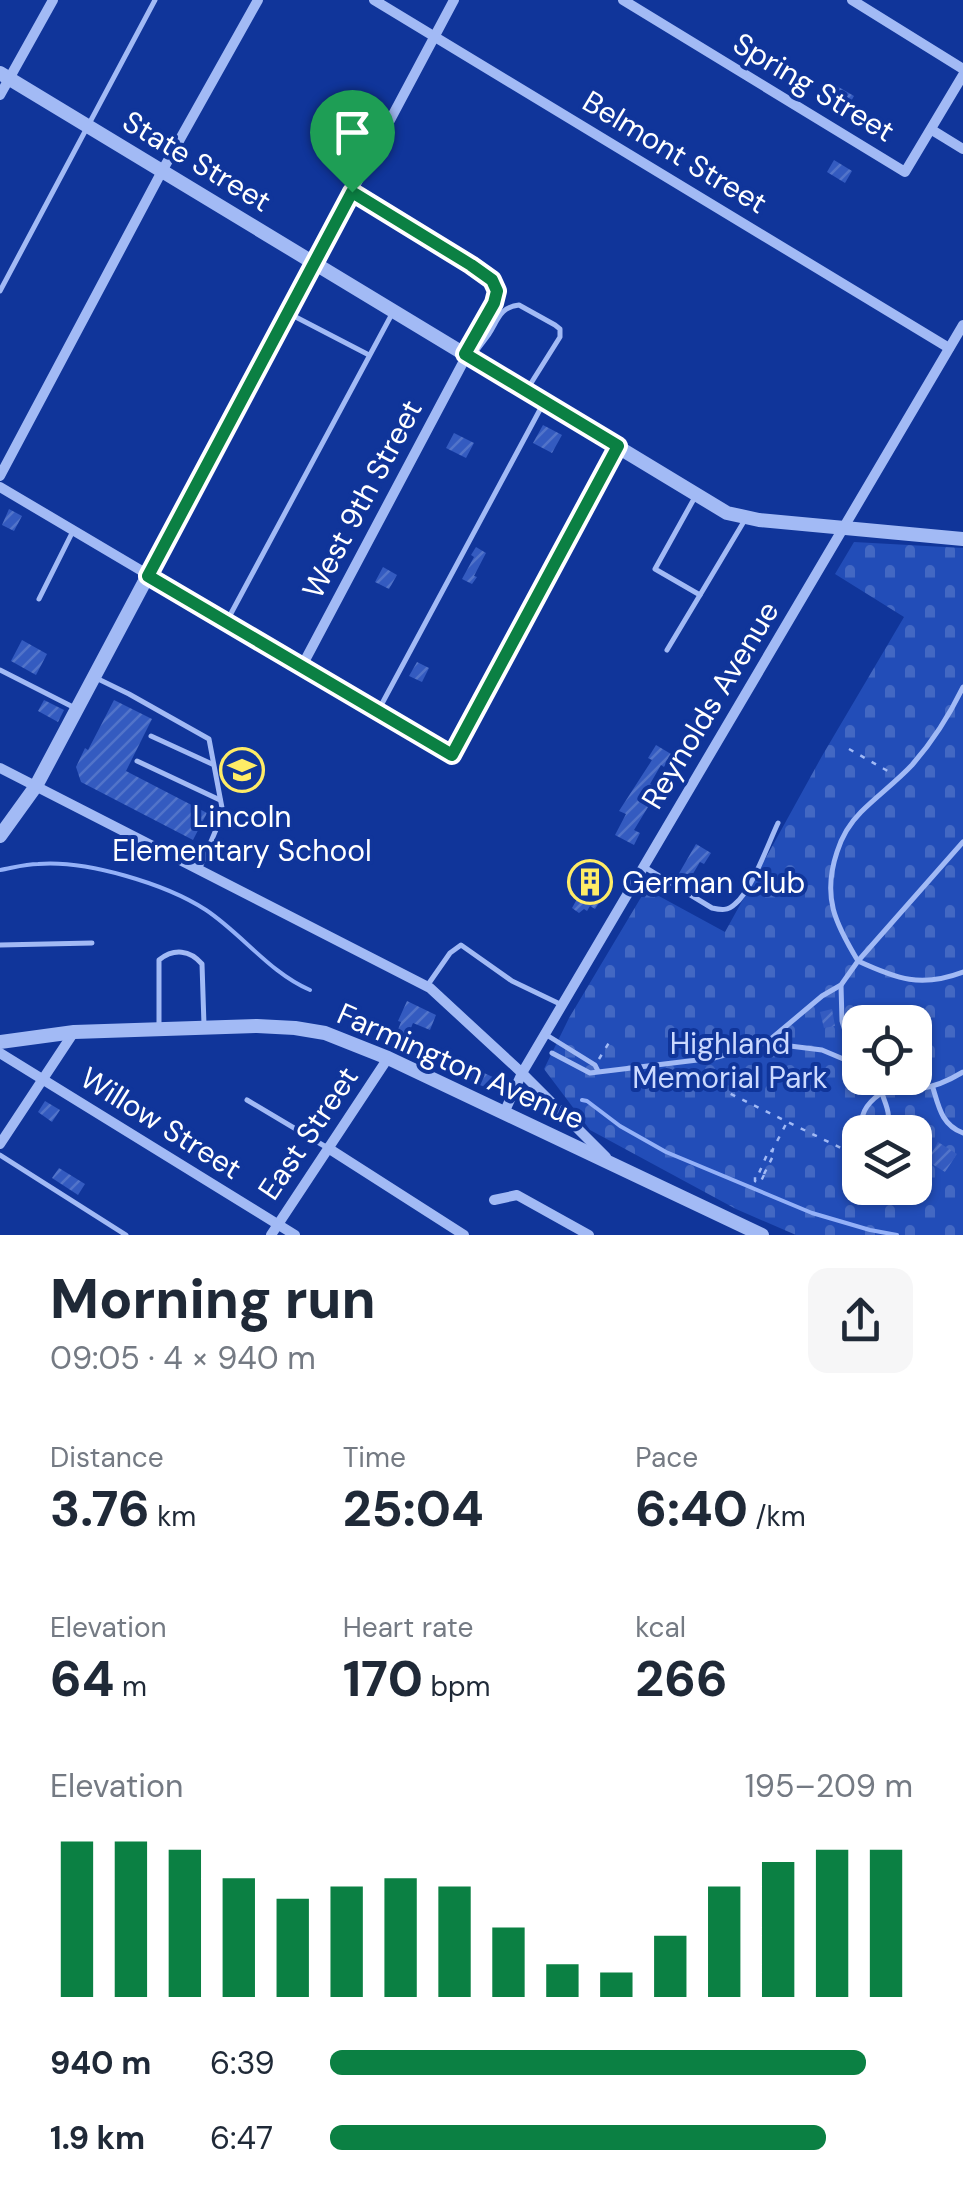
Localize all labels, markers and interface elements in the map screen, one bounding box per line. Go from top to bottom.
street label: Spring Street [726,24,902,150]
street label: Belmont Street [576,82,774,222]
pin [310,90,395,193]
street label: State Street [116,101,278,221]
icon: arrive [325,105,380,160]
street label: West 9th Street [293,393,431,605]
street label: Reynolds Avenue [633,594,787,816]
school or university icon: Lincoln Elementary School [219,747,265,793]
place label: Lincoln Elementary School [112,797,372,870]
building icon: German Club [567,859,613,905]
place label: German Club [622,863,805,902]
street label: Farmington Avenue [331,994,591,1138]
map controls [842,1005,932,1205]
button: locate [842,1005,932,1095]
park label: Highland Memorial Park [632,1024,828,1097]
street label: Willow Street [73,1058,249,1188]
street label: East Street [249,1059,367,1207]
button: layers [842,1115,932,1205]
text: Morning run [50,1263,376,1335]
button: share [808,1268,913,1373]
text: 09:05 · 4 × 940 m [50,1337,316,1379]
text: Distance [50,1439,164,1476]
text: Time [343,1439,406,1476]
text: Pace [635,1439,698,1476]
text: 3.76 [50,1476,150,1542]
text: 25:04 [343,1476,484,1542]
text: 6:40 [635,1476,748,1542]
text: km [150,1498,196,1535]
text: /km [748,1498,806,1535]
text: Elevation [50,1609,167,1646]
text: Heart rate [343,1609,473,1646]
text: kcal [635,1609,686,1646]
text: 64 [50,1646,115,1712]
text: 170 [343,1646,423,1712]
text: 266 [635,1646,728,1712]
text: m [115,1668,147,1705]
text: bpm [423,1668,490,1705]
text: Elevation [50,1765,183,1807]
text: 195–209 m [745,1765,913,1807]
text: 940 m [50,2042,151,2084]
text: 6:39 [210,2042,275,2084]
text: 1.9 km [50,2117,145,2159]
text: 6:47 [210,2117,273,2159]

